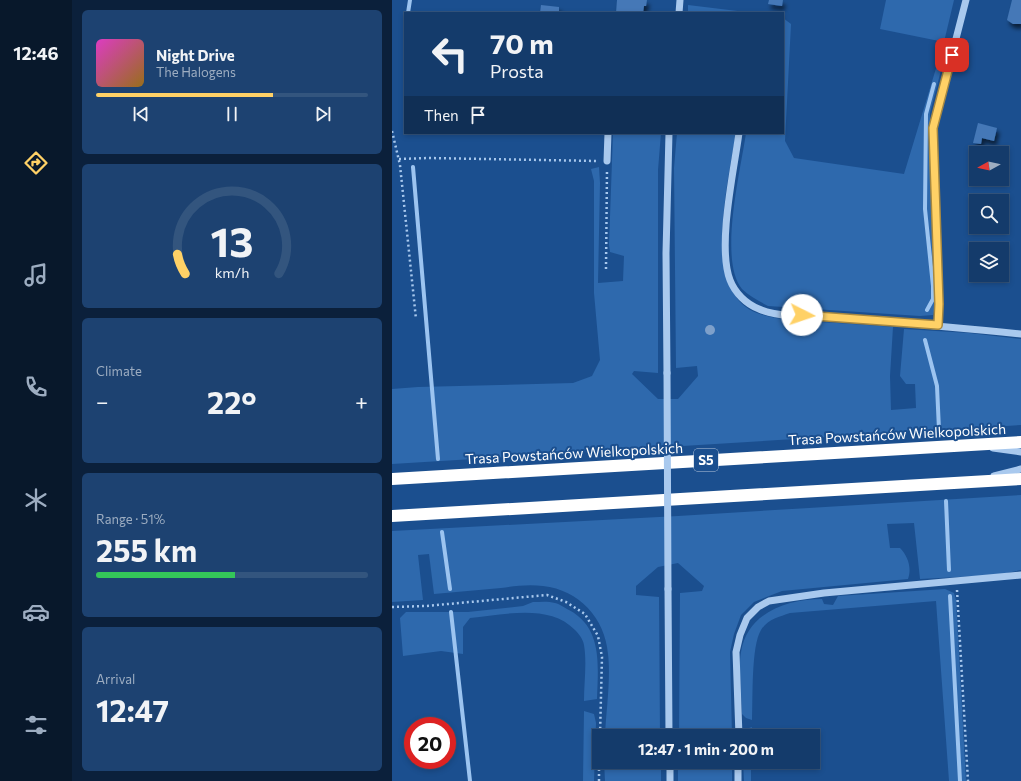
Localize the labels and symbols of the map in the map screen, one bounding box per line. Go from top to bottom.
pin [935,38,969,72]
north arrow [969,146,1009,186]
position arrow [781,294,823,336]
street label: Trasa Powstańców Wielkopolskich [788,420,1006,448]
street label: Trasa Powstańców Wielkopolskich [465,439,683,467]
road number: S5 [694,449,718,471]
speed limit sign: 20 [404,717,456,769]

